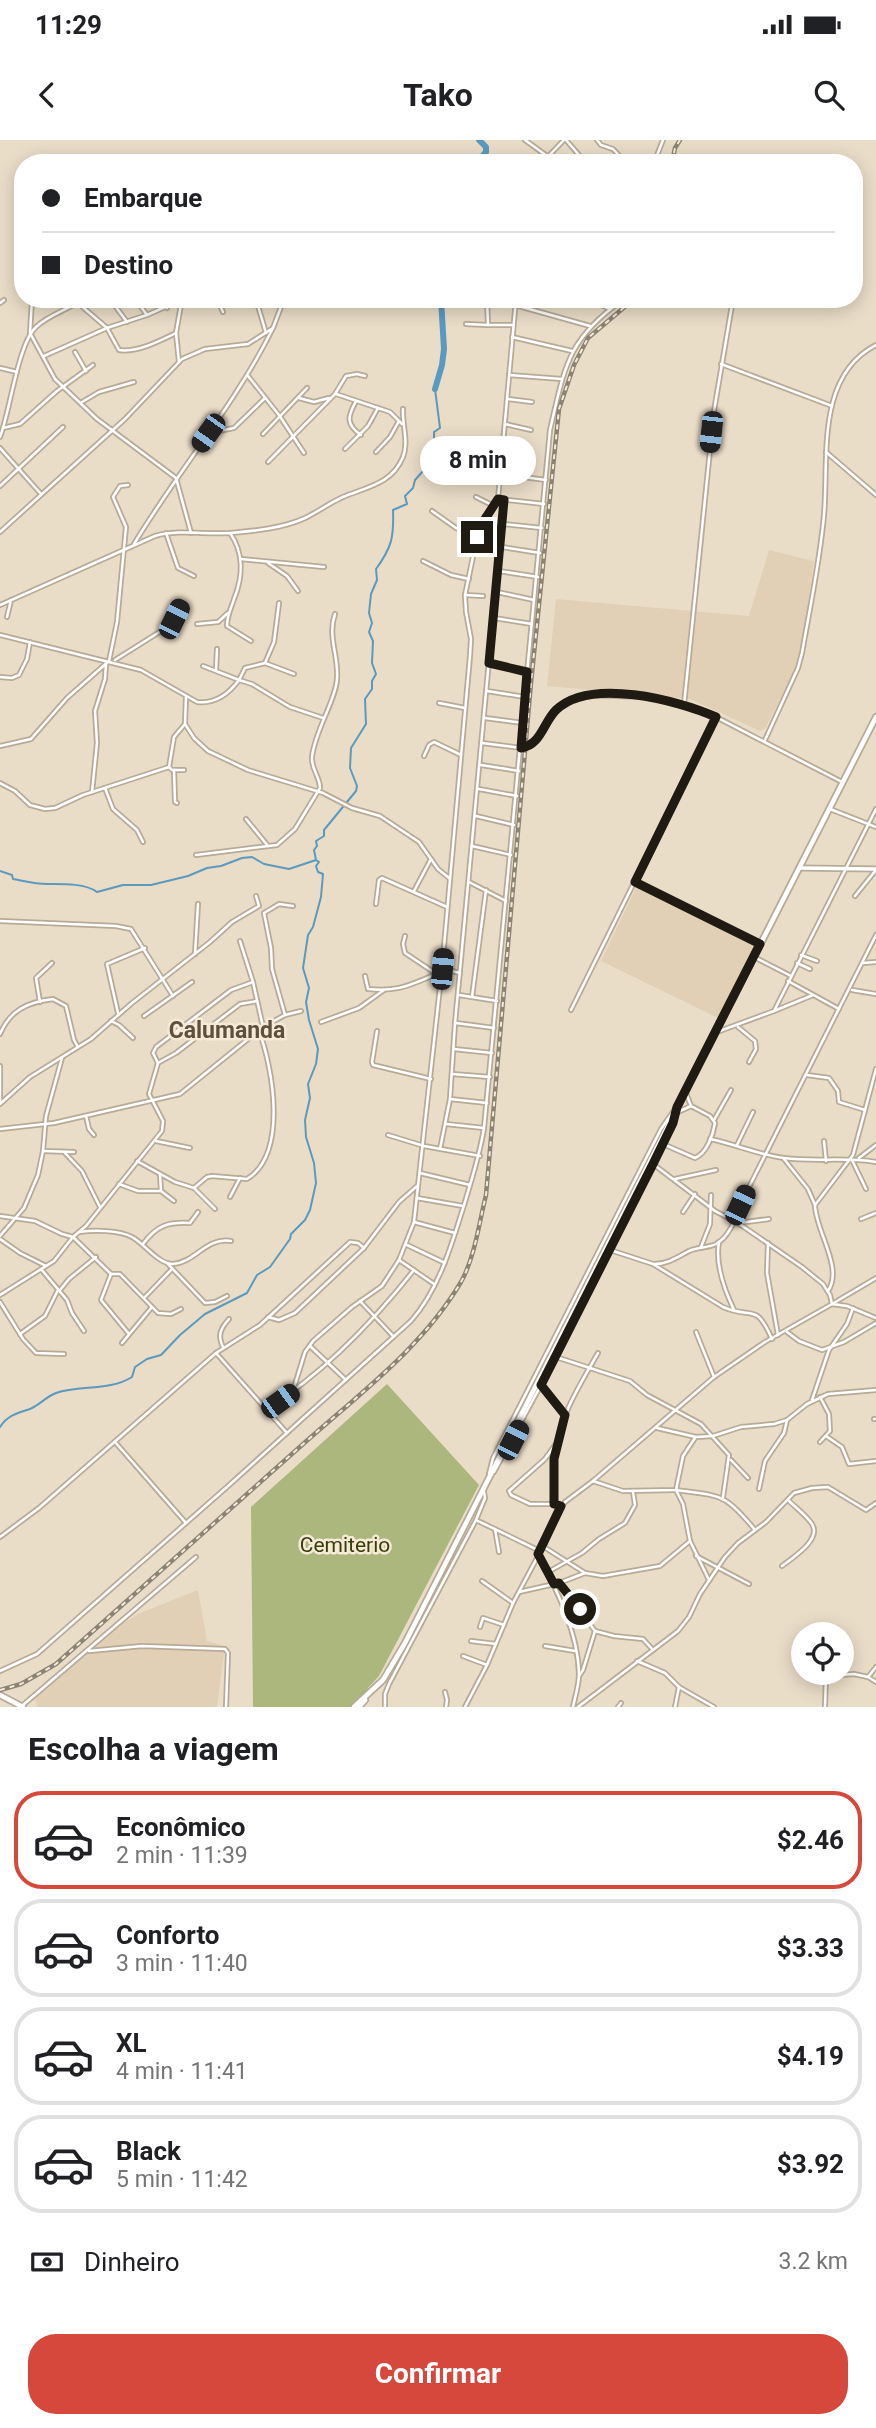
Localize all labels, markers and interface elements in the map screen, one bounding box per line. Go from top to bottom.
text: 11:29 [35,10,102,40]
icon: back [28,76,66,114]
text: Tako [403,76,473,114]
icon: search [810,76,848,114]
text: Embarque [84,183,202,213]
text: Destino [84,250,173,280]
car [188,410,229,456]
car [699,410,724,454]
callout: 8 min [419,436,535,484]
text: 8 min [449,447,507,474]
route end [461,521,493,553]
car [156,596,193,642]
car [430,947,455,991]
district label: Calumanda [169,1017,285,1044]
car [722,1182,759,1228]
car [257,1380,304,1422]
car [495,1417,532,1463]
park label: Cemiterio [300,1533,390,1557]
route start [564,1593,596,1625]
map controls [791,1622,854,1685]
button: locate [791,1622,854,1685]
text: Escolha a viagem [28,1730,279,1768]
icon: car [32,1809,95,1872]
text: Econômico [116,1812,245,1842]
text: $2.46 [777,1825,844,1855]
text: 2 min · 11:39 [116,1842,248,1869]
icon: car [32,1917,95,1980]
text: Conforto [116,1920,220,1950]
text: $3.33 [777,1933,844,1963]
text: 3 min · 11:40 [116,1950,248,1977]
icon: car [32,2025,95,2088]
text: XL [116,2028,147,2058]
text: $4.19 [777,2041,844,2071]
text: 4 min · 11:41 [116,2058,248,2085]
icon: car [32,2133,95,2196]
text: Black [116,2136,181,2166]
text: $3.92 [777,2149,844,2179]
text: 5 min · 11:42 [116,2166,248,2193]
icon: cash [28,2243,66,2281]
text: Dinheiro [84,2247,180,2277]
text: 3.2 km [779,2248,848,2275]
button: Confirmar [28,2334,848,2414]

